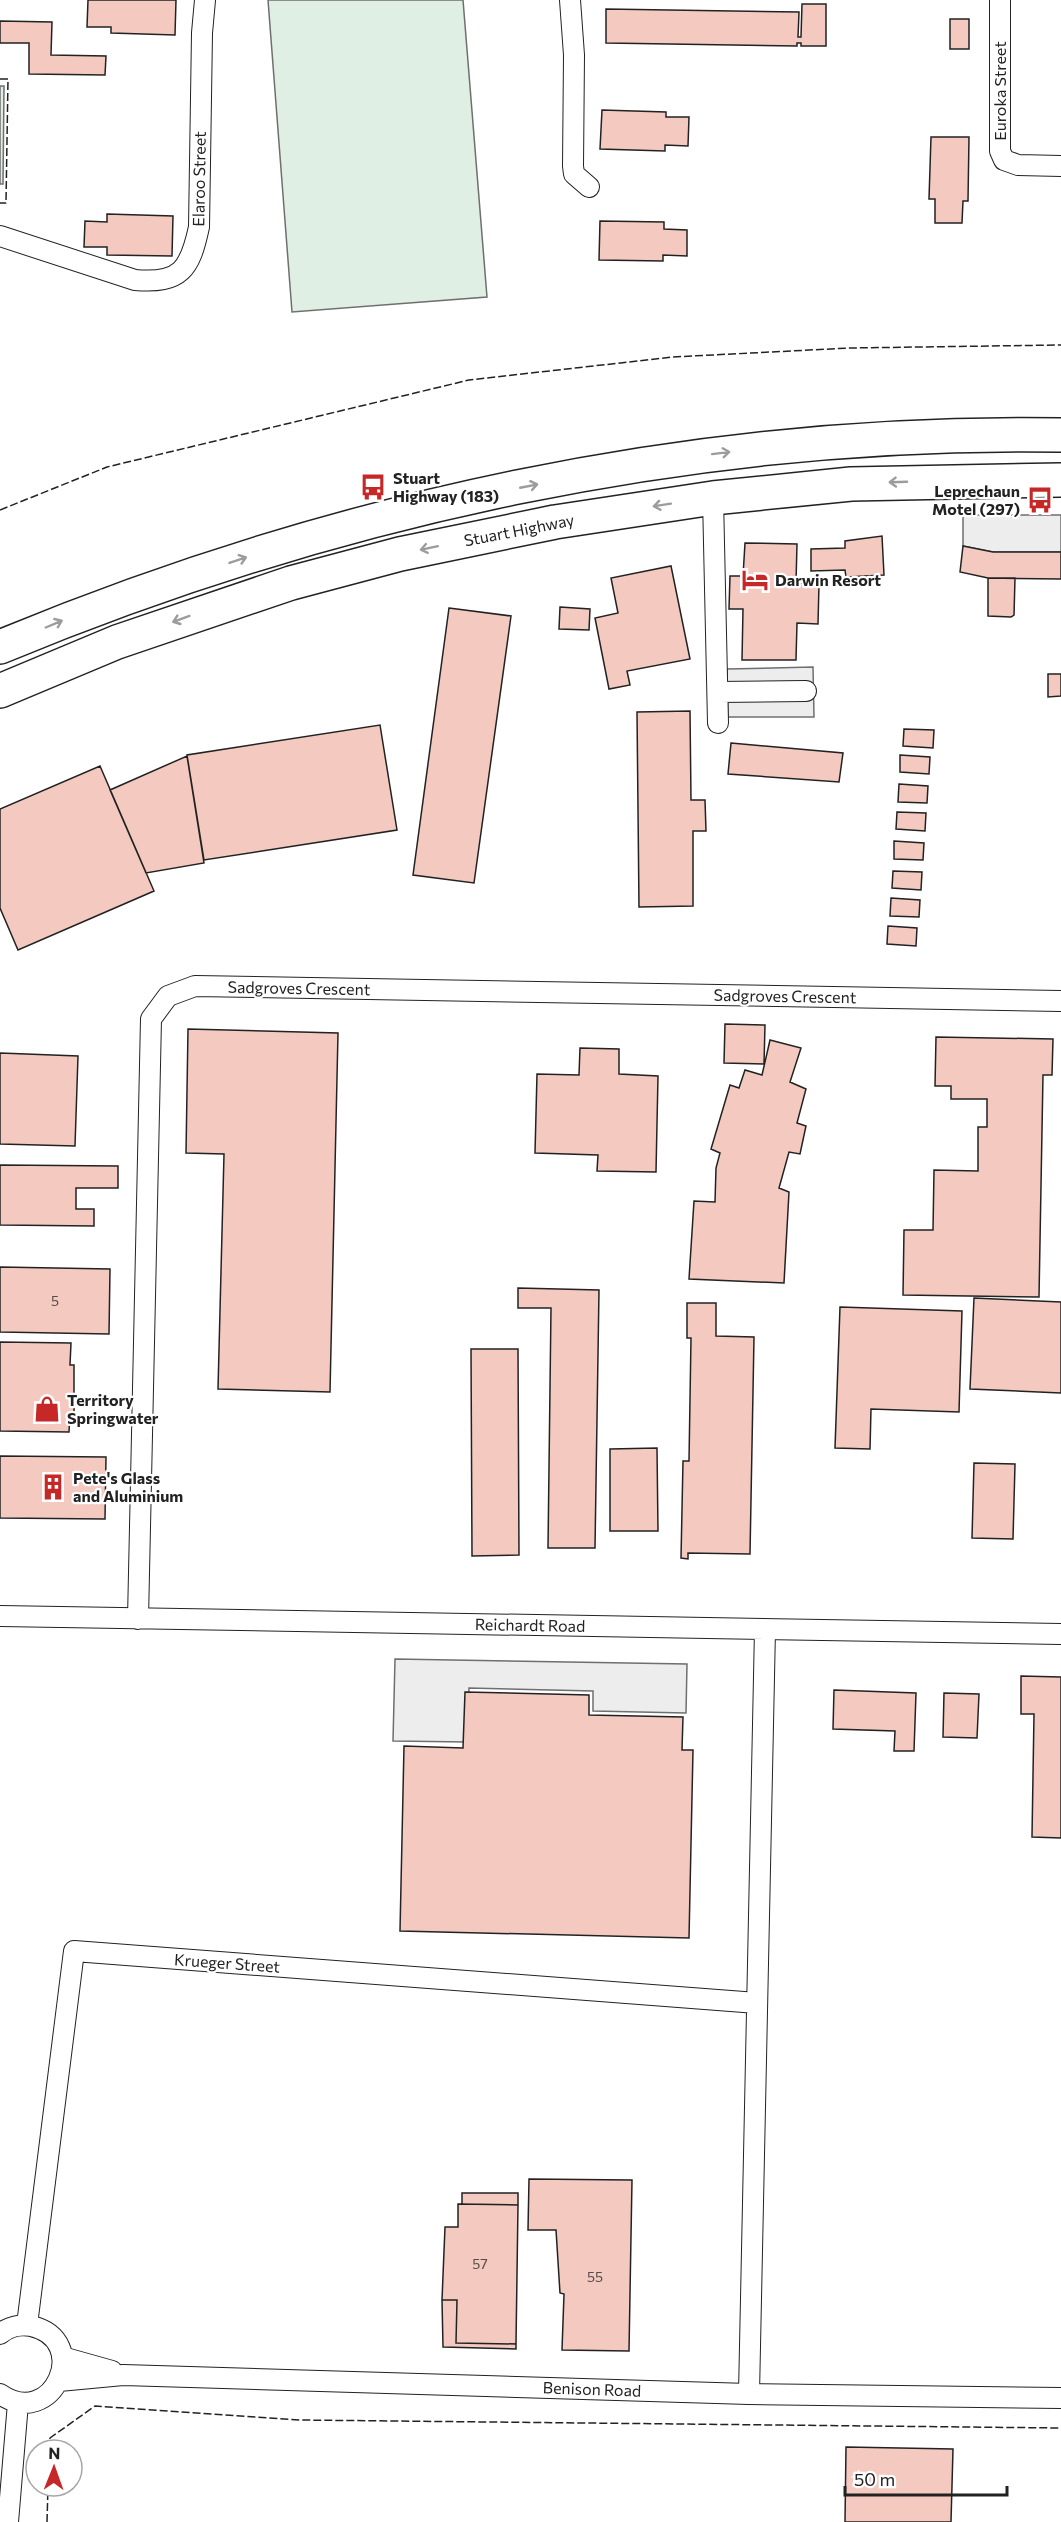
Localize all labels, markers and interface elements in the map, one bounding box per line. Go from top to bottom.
street label: Euroka Street [990,41,1009,141]
street label: Elaroo Street [188,131,209,227]
one-way arrow [710,448,730,459]
place label: Stuart Highway (183) [393,468,499,505]
bus stop icon: Stuart Highway (183) [358,472,388,502]
one-way arrow [888,476,908,488]
one-way arrow [518,480,538,491]
place label: Leprechaun Motel (297) [932,481,1020,518]
bus stop icon: Leprechaun Motel (297) [1025,485,1055,515]
one-way arrow [652,499,672,510]
street label: Stuart Highway [462,509,576,550]
one-way arrow [420,543,439,555]
one-way arrow [228,554,247,565]
hotel icon: Darwin Resort [740,565,770,595]
place label: Darwin Resort [775,570,881,589]
one-way arrow [172,615,191,626]
one-way arrow [44,618,63,629]
street label: Sadgroves Crescent [228,977,371,998]
street label: Sadgroves Crescent [714,985,857,1006]
house number: 5 [51,1292,59,1309]
place label: Territory Springwater [67,1390,159,1427]
shop icon: Territory Springwater [32,1394,62,1424]
place label: Pete's Glass and Aluminium [73,1468,183,1505]
building icon: Pete's Glass and Aluminium [38,1472,68,1502]
street label: Reichardt Road [475,1614,585,1635]
street label: Krueger Street [173,1949,281,1976]
house number: 57 [472,2255,488,2272]
house number: 55 [587,2268,603,2285]
street label: Benison Road [542,2377,642,2400]
north arrow [24,2438,84,2498]
text: N [48,2443,60,2462]
scale bar [845,2459,1007,2497]
text: 50 m [854,2468,895,2490]

